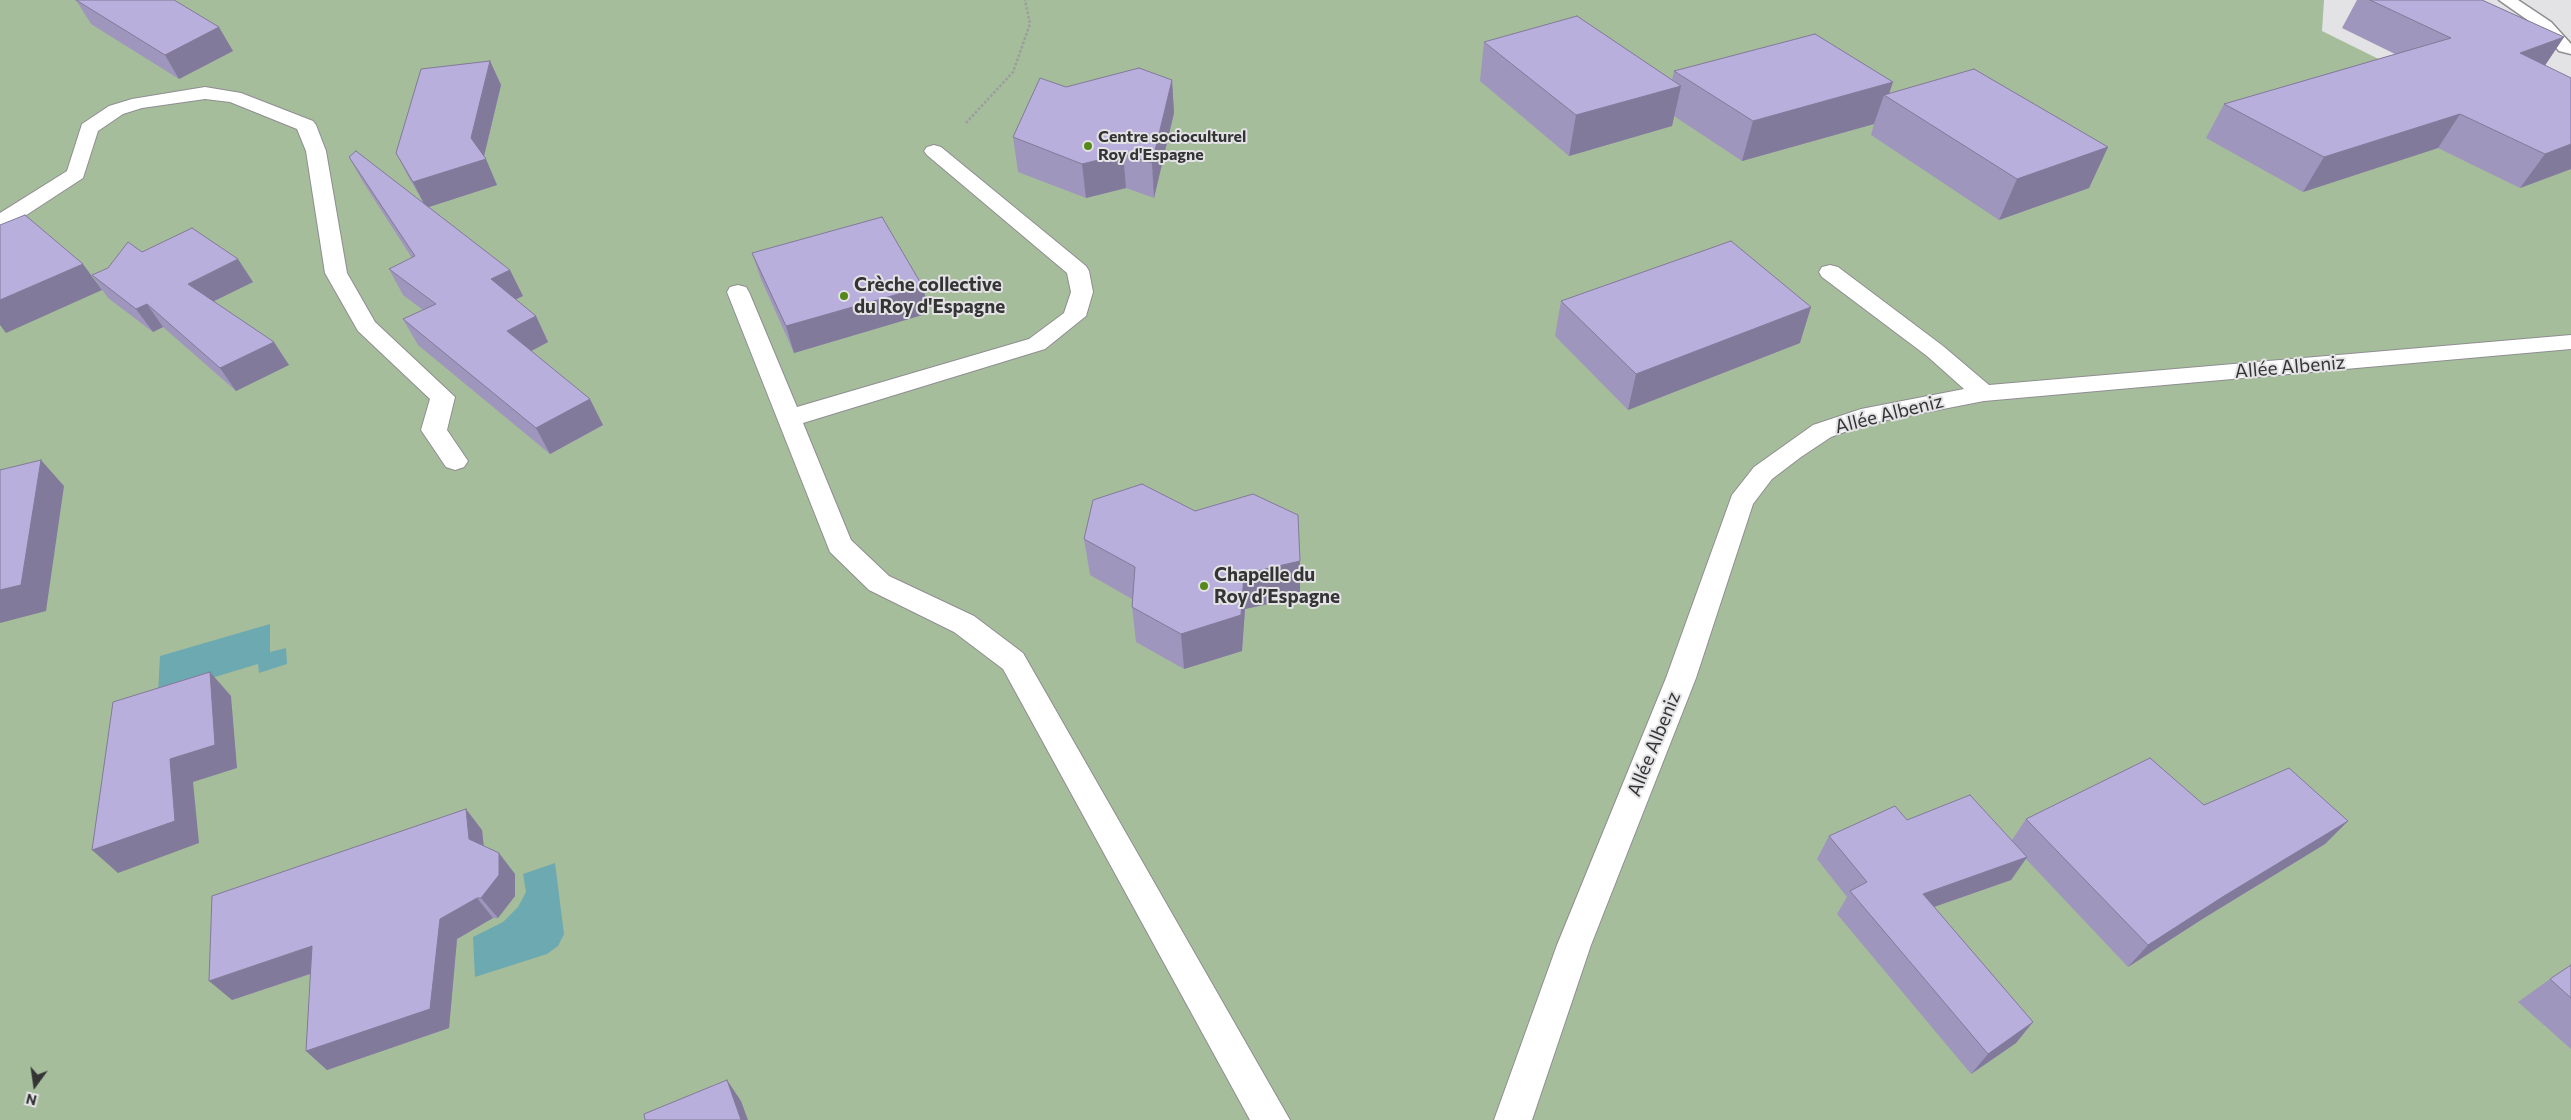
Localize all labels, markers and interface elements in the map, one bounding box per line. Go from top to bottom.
place label: Centre socioculturel Roy d'Espagne [1098,127,1246,165]
marker: Centre socioculturel Roy d'Espagne [1082,140,1094,152]
place label: Crèche collective du Roy d'Espagne [854,274,1005,318]
marker: Crèche collective du Roy d'Espagne [838,290,850,302]
street label: Allée Albeniz [2234,351,2346,383]
street label: Allée Albeniz [1832,390,1946,438]
place label: Chapelle du Roy d’Espagne [1214,564,1340,608]
marker: Chapelle du Roy d’Espagne [1198,580,1210,592]
street label: Allée Albeniz [1623,688,1685,800]
north arrow [10,1060,60,1110]
text: N [24,1091,38,1110]

